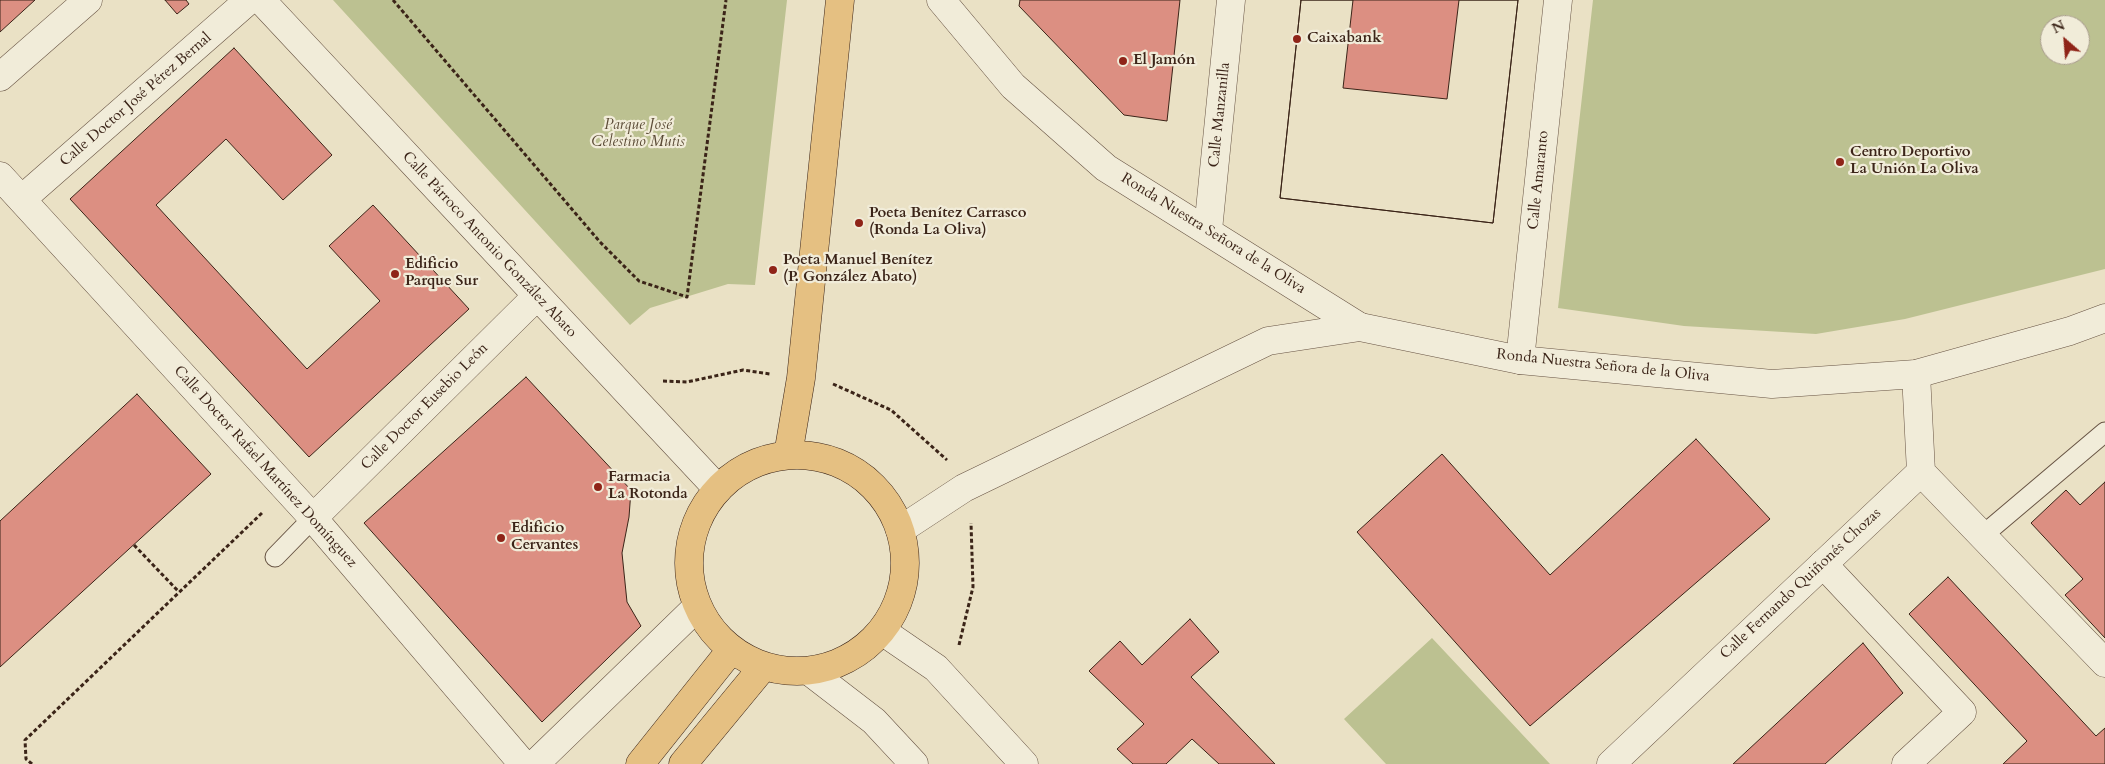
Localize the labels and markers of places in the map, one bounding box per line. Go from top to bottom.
place label: Caixabank [1307,30,1382,48]
marker: Caixabank [1291,33,1303,45]
place label: El Jamón [1133,52,1195,70]
marker: El Jamón [1117,55,1129,67]
place label: Centro Deportivo La Unión La Oliva [1850,144,1979,179]
marker: Centro Deportivo La Unión La Oliva [1834,156,1846,168]
place label: Poeta Benítez Carrasco (Ronda La Oliva) [869,205,1026,240]
marker: Poeta Benítez Carrasco (Ronda La Oliva) [853,217,865,229]
place label: Poeta Manuel Benítez (P. González Abato) [783,252,933,287]
place label: Edificio Parque Sur [405,256,478,291]
marker: Poeta Manuel Benítez (P. González Abato) [767,264,779,276]
marker: Edificio Parque Sur [389,268,401,280]
place label: Farmacia La Rotonda [608,469,688,504]
marker: Farmacia La Rotonda [592,481,604,493]
place label: Edificio Cervantes [511,520,578,555]
marker: Edificio Cervantes [495,532,507,544]

